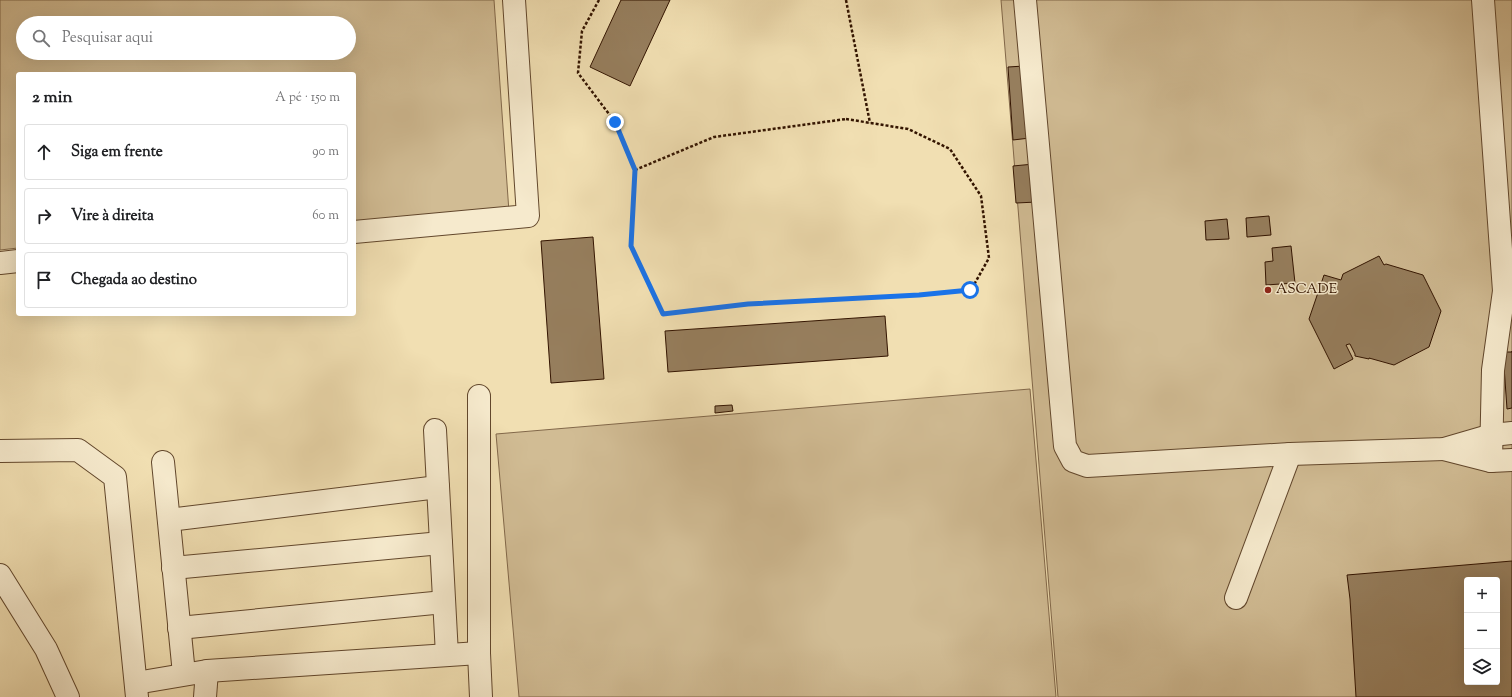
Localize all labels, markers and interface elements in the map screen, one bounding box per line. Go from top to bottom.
search box [16,16,356,60]
icon: search [30,27,52,49]
text: Pesquisar aqui [62,28,153,49]
text: 2 min [32,86,73,110]
text: A pé · 150 m [275,89,340,107]
route end [606,113,624,131]
icon: ahead [33,141,55,163]
text: Siga em frente [71,142,163,163]
text: 90 m [312,143,339,161]
icon: right [33,205,55,227]
text: Vire à direita [71,206,154,227]
text: 60 m [312,207,339,225]
icon: arrive [33,269,55,291]
text: Chegada ao destino [71,270,197,291]
place label: ASCADE [1276,280,1338,300]
route start [961,281,979,299]
marker: ASCADE [1263,285,1273,295]
map controls [1464,577,1500,685]
button: + [1464,577,1500,613]
button: − [1464,613,1500,649]
button: layers [1464,649,1500,685]

